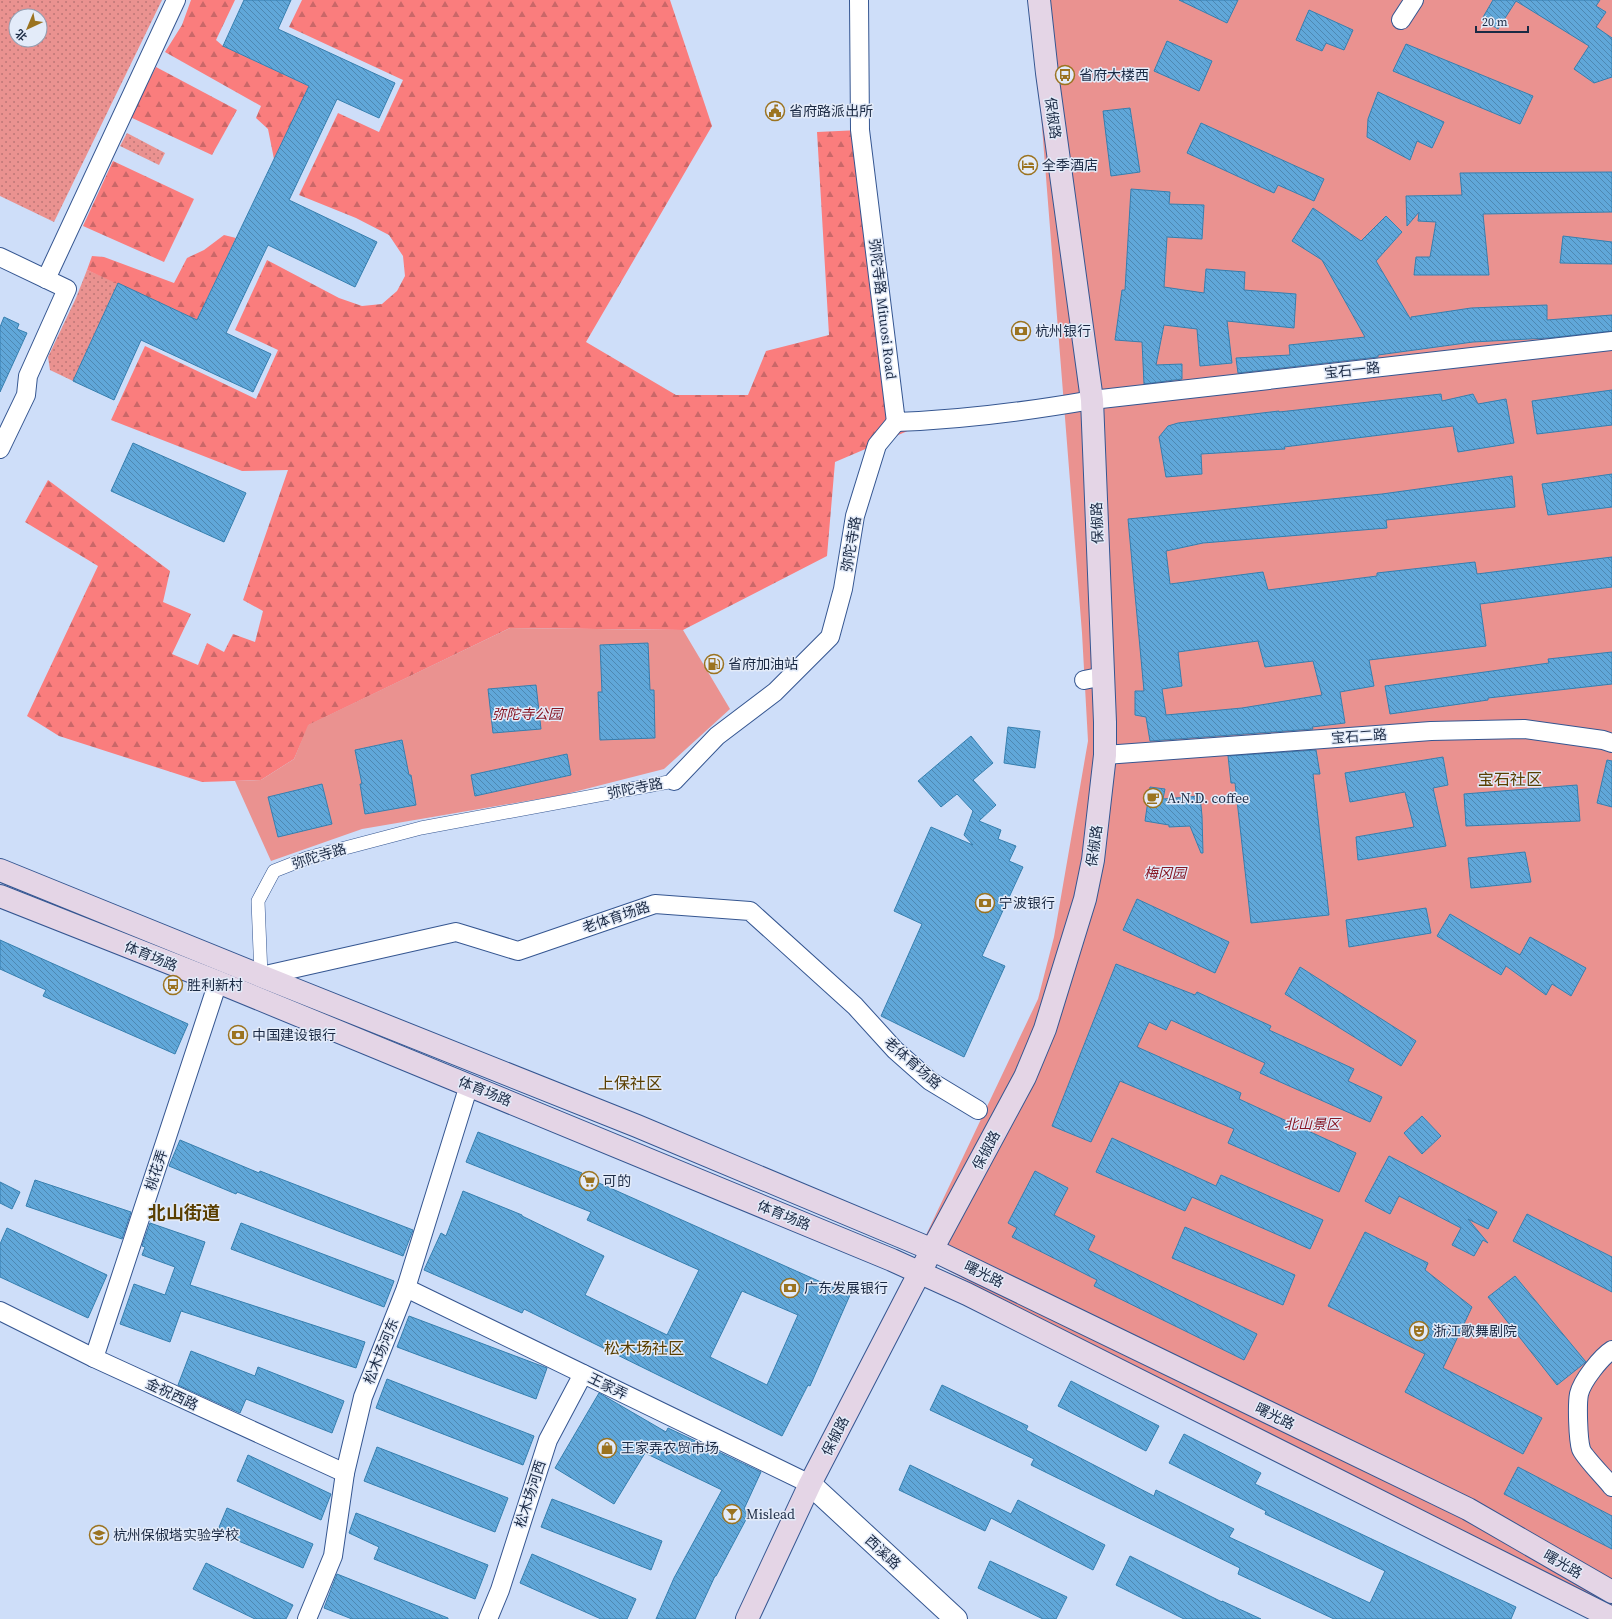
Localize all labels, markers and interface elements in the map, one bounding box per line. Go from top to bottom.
north arrow [8,8,48,48]
scale bar [1476,8,1528,34]
text: 20 m [1482,14,1508,30]
text: 北 [12,26,31,44]
bus stop icon: 省府大楼西 [1054,64,1076,86]
place label: 省府大楼西 [1079,65,1149,85]
street label: 保俶路 [1040,96,1066,140]
public building icon: 省府路派出所 [764,100,786,122]
place label: 省府路派出所 [789,101,873,121]
hotel icon: 全季酒店 [1017,154,1039,176]
place label: 全季酒店 [1042,155,1098,175]
street label: 弥陀寺路 Mituosi Road [864,238,902,381]
bank icon: 杭州银行 [1010,320,1032,342]
place label: 杭州银行 [1035,321,1091,341]
street label: 宝石一路 [1323,357,1381,383]
street label: 保俶路 [1086,502,1108,544]
street label: 弥陀寺路 [836,515,866,573]
fuel station icon: 省府加油站 [703,653,725,675]
place label: 省府加油站 [728,654,798,674]
park label: 弥陀寺公园 [492,704,564,724]
street label: 宝石二路 [1330,724,1388,748]
district label: 宝石社区 [1478,768,1542,790]
street label: 弥陀寺路 [606,773,664,803]
cafe icon: A.N.D. coffee [1142,787,1164,809]
place label: A.N.D. coffee [1167,788,1249,808]
street label: 保俶路 [1081,824,1107,868]
street label: 弥陀寺路 [289,838,349,874]
park label: 梅冈园 [1144,863,1188,883]
bank icon: 宁波银行 [974,892,996,914]
place label: 宁波银行 [999,893,1055,913]
street label: 老体育场路 [580,896,652,938]
street label: 体育场路 [121,936,181,976]
bus stop icon: 胜利新村 [162,974,184,996]
place label: 胜利新村 [187,975,243,995]
bank icon: 中国建设银行 [227,1024,249,1046]
place label: 中国建设银行 [252,1025,336,1045]
street label: 老体育场路 [880,1032,946,1094]
street label: 体育场路 [455,1071,515,1111]
district label: 上保社区 [598,1072,662,1094]
park label: 北山景区 [1284,1114,1342,1134]
street label: 保俶路 [967,1127,1005,1173]
street label: 桃花弄 [140,1147,172,1193]
supermarket icon: 可的 [578,1170,600,1192]
place label: 可的 [603,1171,631,1191]
street label: 体育场路 [754,1195,814,1235]
district label: 北山街道 [148,1200,220,1225]
street label: 曙光路 [961,1256,1007,1292]
bank icon: 广东发展银行 [779,1277,801,1299]
place label: 广东发展银行 [804,1278,888,1298]
street label: 松木场河东 [359,1315,403,1387]
theatre icon: 浙江歌舞剧院 [1408,1320,1430,1342]
place label: 浙江歌舞剧院 [1433,1321,1517,1341]
district label: 松木场社区 [604,1337,684,1359]
street label: 王家弄 [585,1368,631,1404]
street label: 金祝西路 [142,1373,202,1415]
street label: 曙光路 [1252,1398,1298,1434]
street label: 保俶路 [817,1413,853,1459]
shop icon: 王家弄农贸市场 [596,1437,618,1459]
place label: 王家弄农贸市场 [621,1438,719,1458]
street label: 松木场河西 [510,1458,550,1530]
bar icon: Mislead [721,1503,743,1525]
place label: Mislead [746,1504,795,1524]
school or university icon: 杭州保俶塔实验学校 [88,1524,110,1546]
place label: 杭州保俶塔实验学校 [113,1525,239,1545]
street label: 西溪路 [861,1530,905,1574]
street label: 曙光路 [1540,1545,1586,1583]

